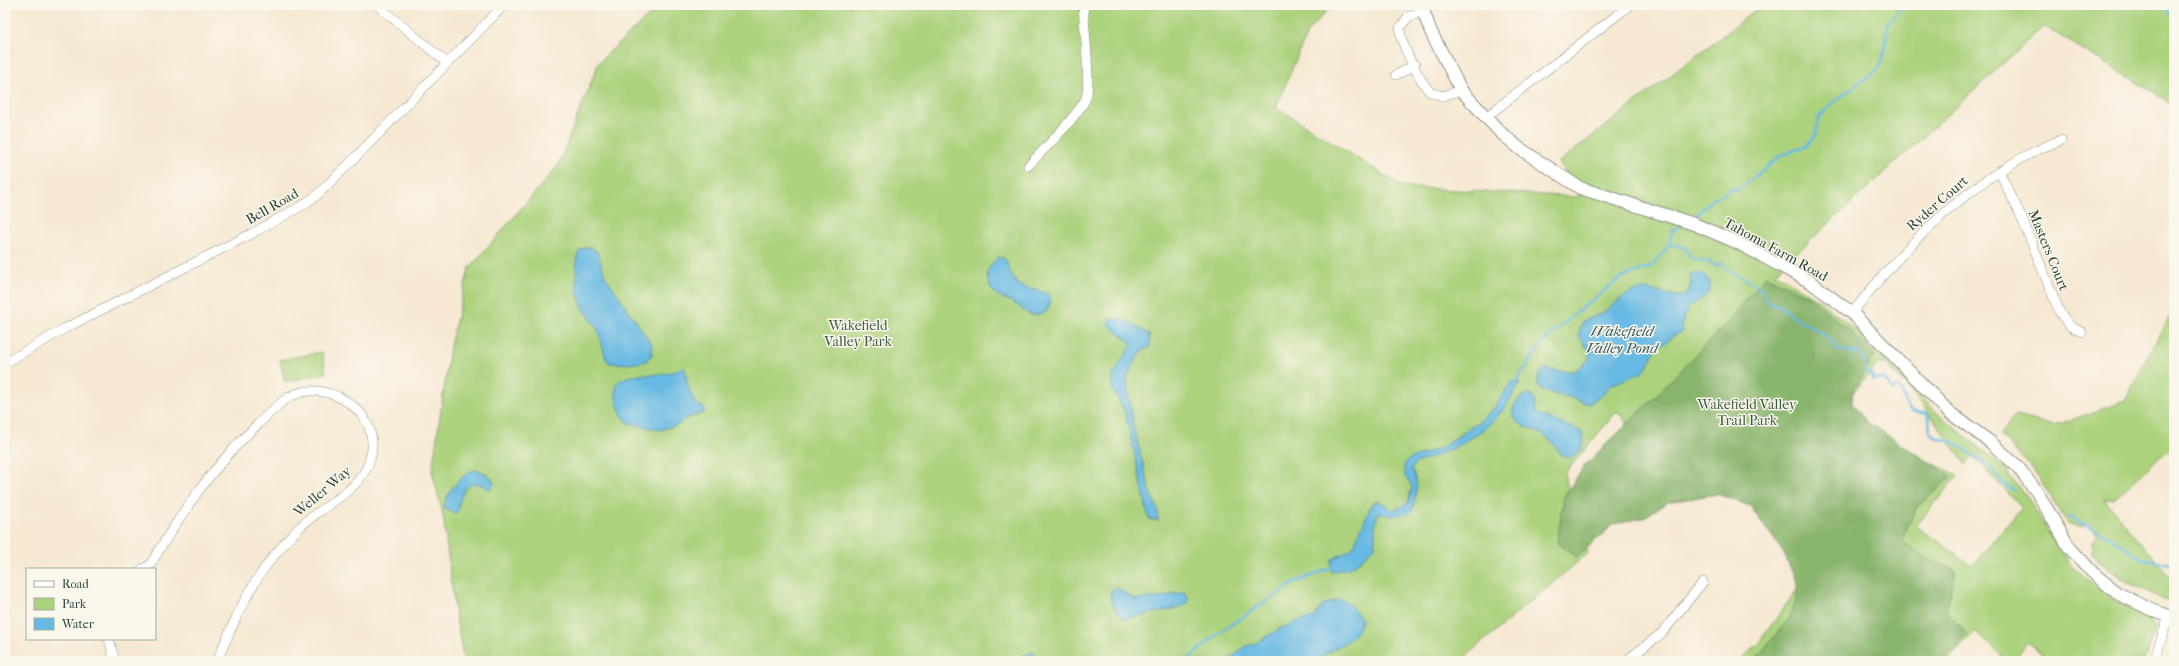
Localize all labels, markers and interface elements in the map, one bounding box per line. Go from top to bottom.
street label: Ryder Court [1903,172,1971,235]
street label: Bell Road [243,184,302,228]
street label: Masters Court [2025,207,2072,293]
street label: Tahoma Farm Road [1721,214,1831,285]
park label: Wakefield Valley Park [823,317,892,350]
water label: Wakefield Valley Pond [1586,322,1660,357]
park label: Wakefield Valley Trail Park [1697,396,1797,429]
street label: Weller Way [289,462,355,521]
legend [26,568,156,640]
text: Road [62,577,89,591]
text: Park [62,597,87,611]
text: Water [61,617,95,631]

